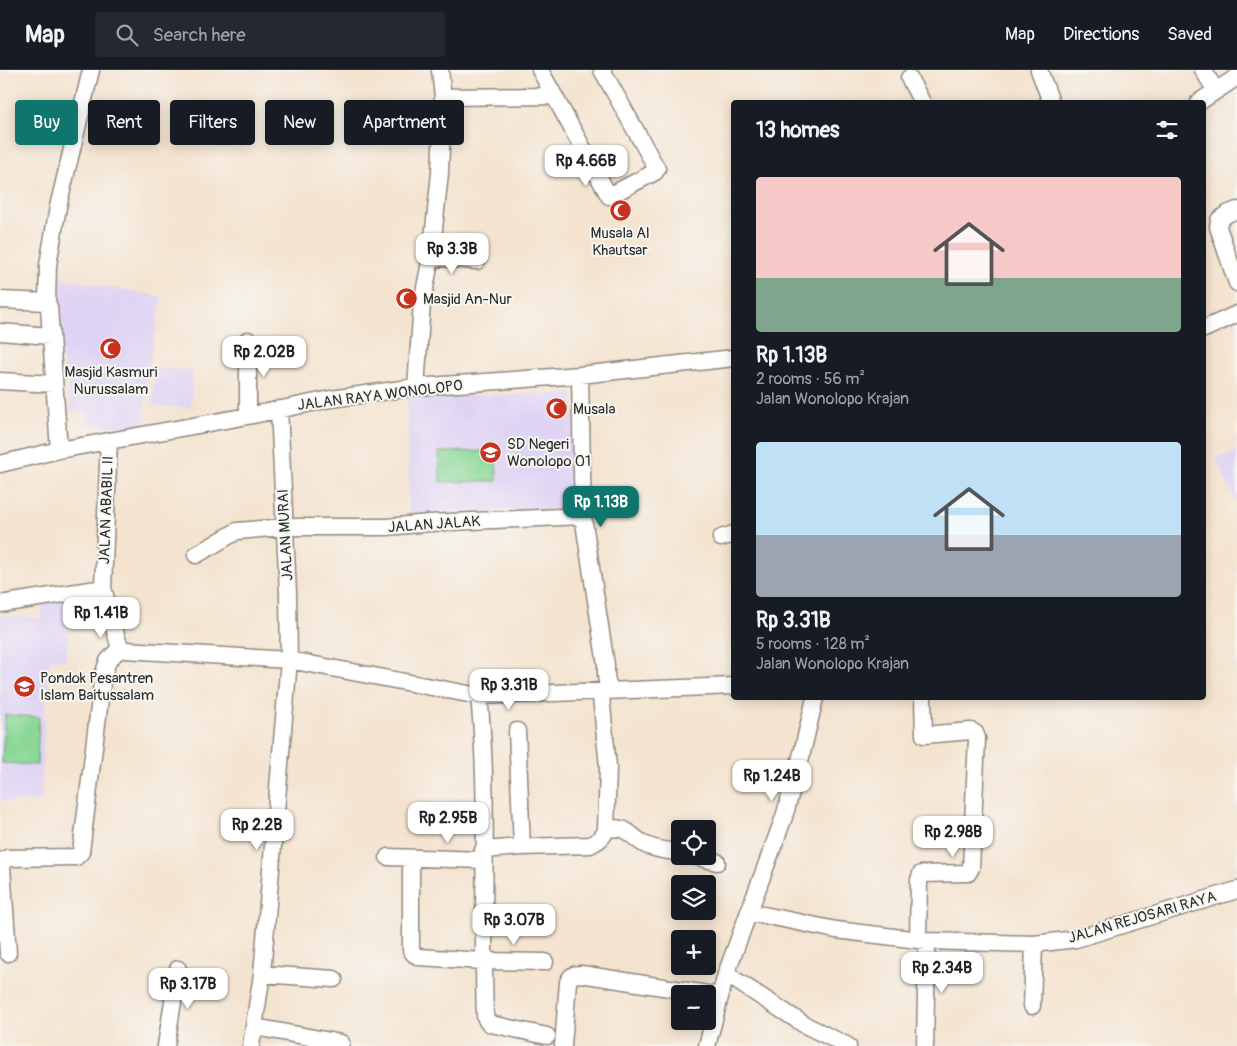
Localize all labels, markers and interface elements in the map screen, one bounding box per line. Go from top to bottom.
search box [95,12,445,57]
text: Map [25,20,65,49]
icon: search [113,21,141,49]
text: Search here [153,23,246,47]
text: Map [1005,23,1035,46]
text: Directions [1063,23,1139,46]
text: Saved [1167,23,1212,46]
chip: Buy [15,100,78,145]
chip: Rent [88,100,160,145]
chip: Filters [170,100,255,145]
chip: New [265,100,334,145]
chip: Apartment [344,100,464,145]
icon: filters [1153,116,1181,144]
text: 13 homes [756,117,839,144]
pin: Rp 4.66B [534,144,638,187]
text: Rp 4.66B [556,151,616,171]
mosque icon: Musala Al Khautsar [608,198,632,222]
icon: home [924,209,1014,299]
place label: Musala Al Khautsar [590,224,650,260]
pin: Rp 3.3B [406,232,498,275]
text: Rp 3.3B [427,239,477,259]
mosque icon: Masjid An-Nur [395,287,419,311]
place label: Masjid An-Nur [423,290,513,309]
pin: Rp 2.02B [212,336,316,378]
mosque icon: Masjid Kasmuri Nurussalam [99,337,123,361]
text: Rp 2.02B [233,342,295,362]
text: Rp 1.13B [756,342,827,369]
place label: Masjid Kasmuri Nurussalam [65,363,158,399]
text: 2 rooms · 56 m² [756,369,865,389]
street label: JALAN RAYA WONOLOPO [296,376,464,415]
text: Jalan Wonolopo Krajan [756,389,909,409]
mosque icon: Musala [545,397,569,421]
place label: Musala [573,400,616,419]
place label: SD Negeri Wonolopo 01 [507,435,591,471]
school or university icon: SD Negeri Wonolopo 01 [479,441,503,465]
street label: JALAN ABABIL II [95,455,118,565]
icon: home [924,474,1014,564]
pin: Rp 1.13B [549,486,653,528]
street label: JALAN MURAI [274,489,297,581]
text: Rp 1.13B [574,492,628,512]
street label: JALAN JALAK [387,512,481,537]
pin: Rp 1.41B [49,596,153,639]
text: Rp 1.41B [74,603,128,623]
text: Rp 3.31B [756,607,831,634]
text: 5 rooms · 128 m² [756,634,870,654]
text: Jalan Wonolopo Krajan [756,654,909,674]
pin: Rp 3.31B [457,668,561,711]
place label: Pondok Pesantren Islam Baitussalam [40,669,154,705]
school or university icon: Pondok Pesantren Islam Baitussalam [12,675,36,699]
text: Rp 3.31B [481,675,537,695]
pin: Rp 1.24B [720,760,824,802]
text: Rp 1.24B [743,766,801,786]
pin: Rp 2.95B [396,802,500,844]
pin: Rp 2.2B [211,808,303,851]
text: Rp 2.95B [419,808,477,828]
text: Rp 2.2B [232,815,282,835]
pin: Rp 2.98B [901,816,1005,858]
map controls [671,820,716,1030]
button: locate [671,820,716,865]
text: Rp 2.98B [924,822,982,842]
button: layers [671,875,716,920]
street label: JALAN REJOSARI RAYA [1066,887,1219,948]
pin: Rp 3.07B [462,904,566,946]
text: Rp 3.07B [483,910,545,930]
button: + [671,930,716,975]
pin: Rp 2.34B [890,952,994,994]
text: Rp 2.34B [912,958,972,978]
pin: Rp 3.17B [136,968,240,1010]
text: Rp 3.17B [160,974,216,994]
button: − [671,985,716,1030]

